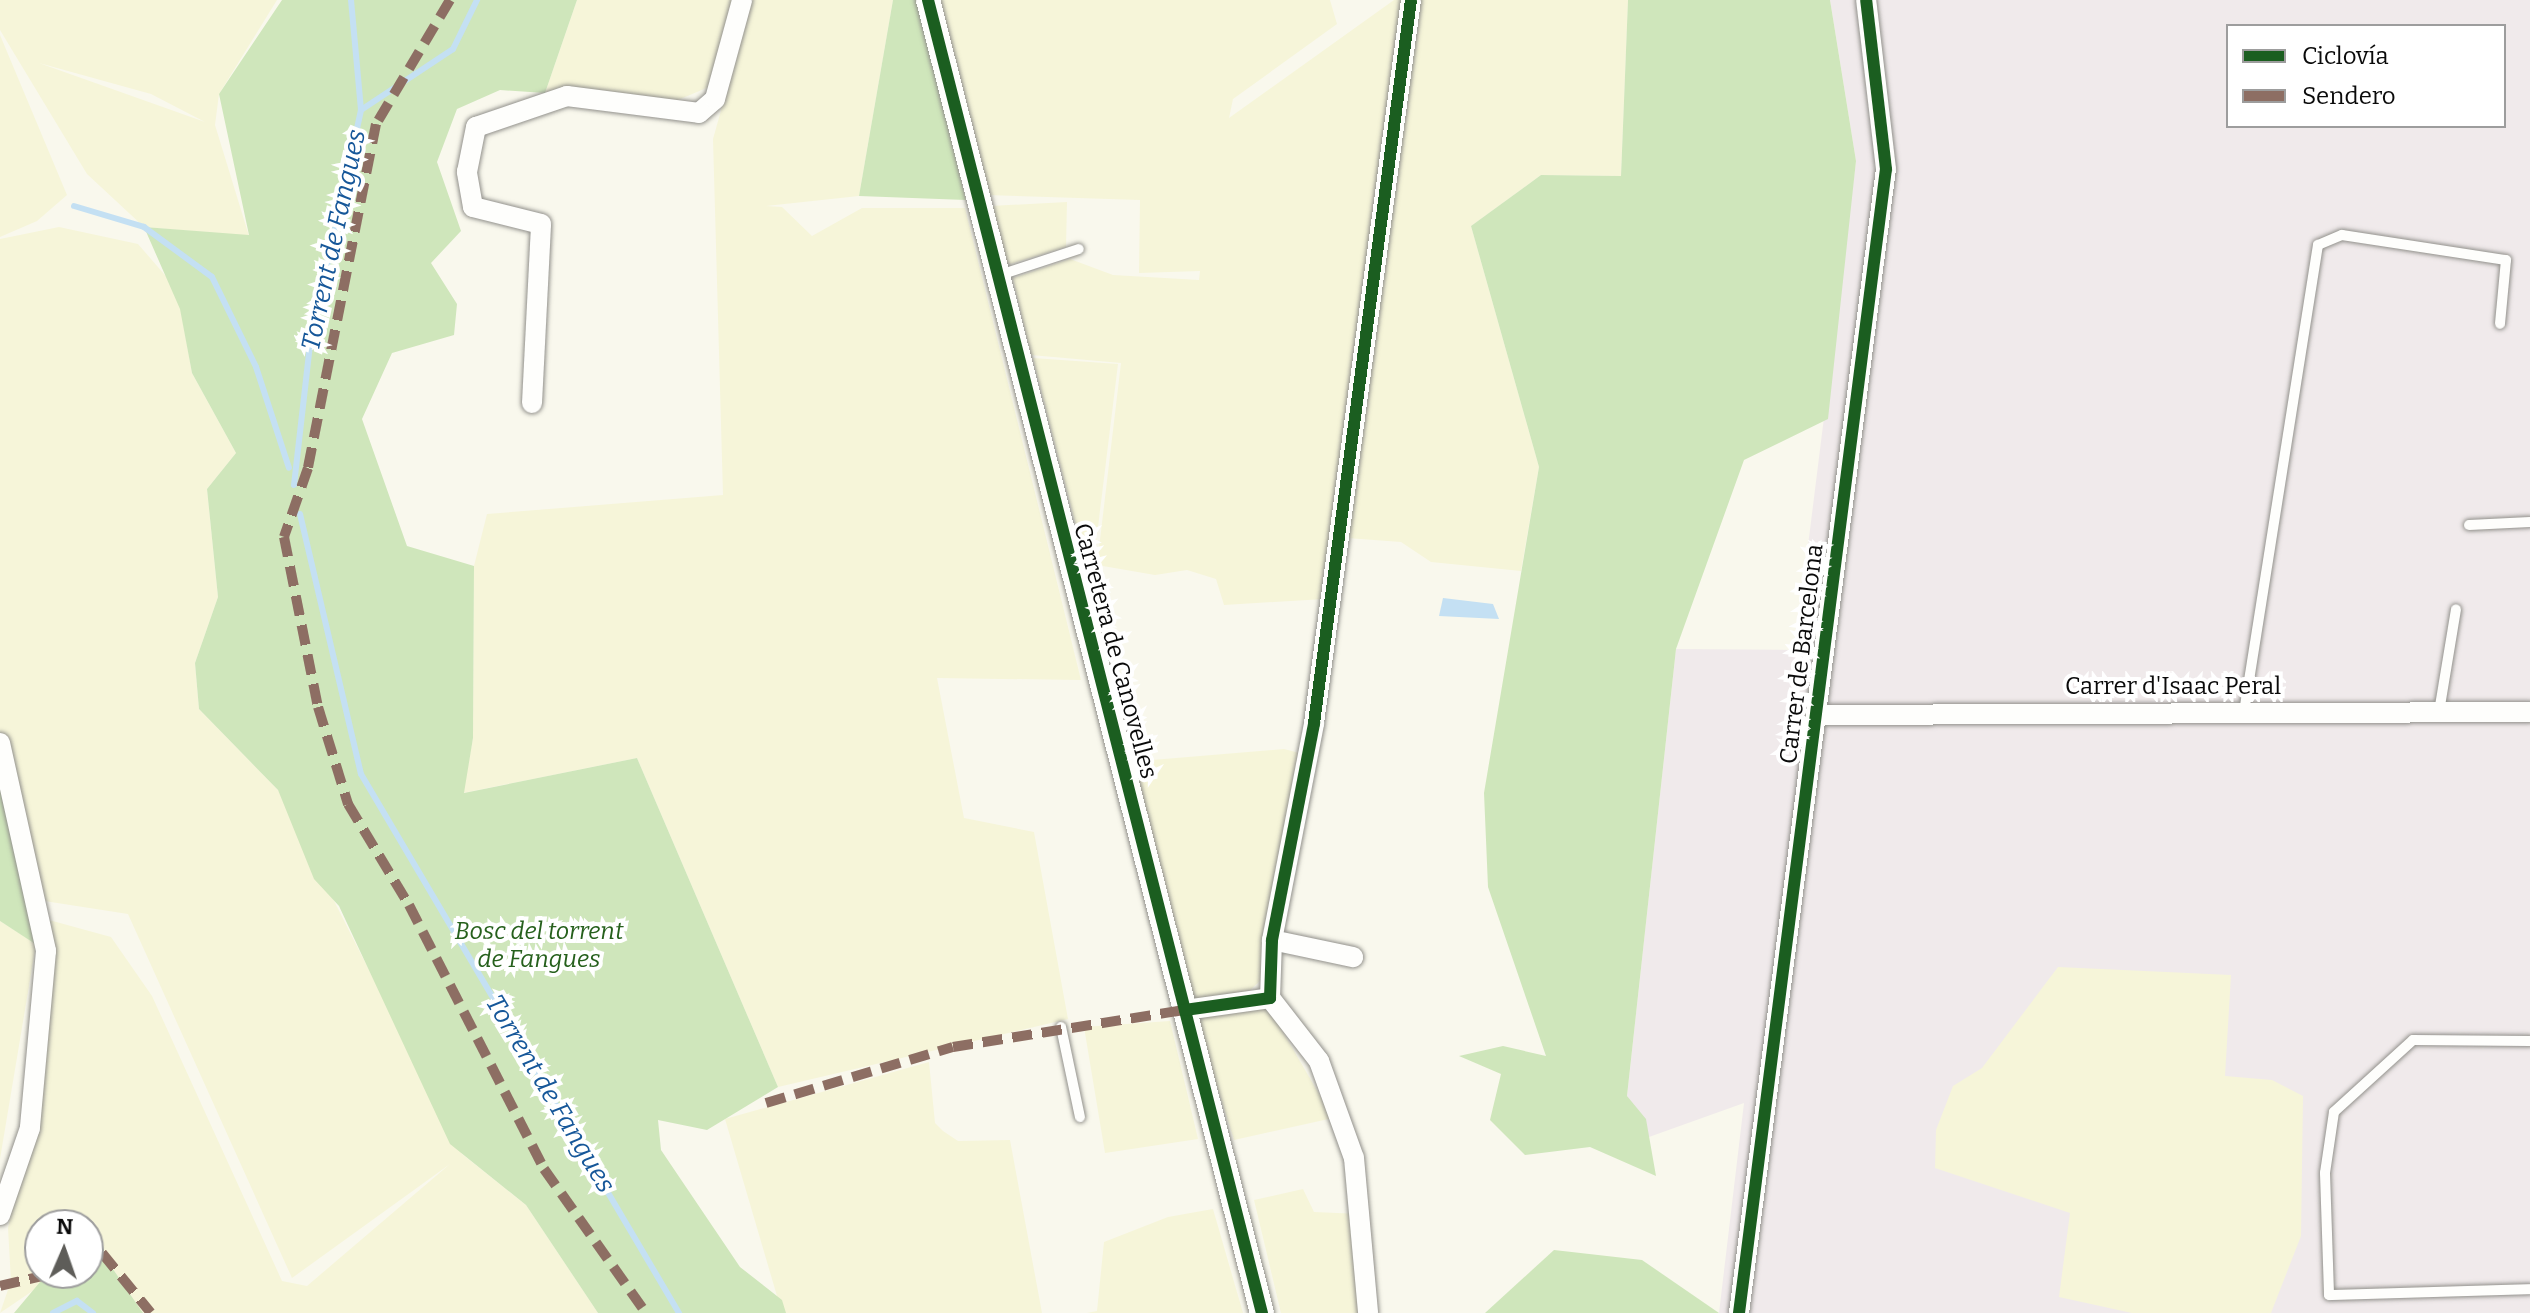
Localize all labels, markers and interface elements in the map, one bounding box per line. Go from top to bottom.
legend [2226,24,2506,128]
text: Ciclovía [2302,42,2389,70]
text: Sendero [2302,82,2396,110]
water label: Torrent de Fangues [295,127,373,353]
street label: Carretera de Canovelles [1067,520,1163,782]
street label: Carrer de Barcelona [1774,542,1830,766]
street label: Carrer d'Isaac Peral [2065,673,2281,701]
park label: Bosc del torrent de Fangues [455,918,623,974]
water label: Torrent de Fangues [479,990,621,1198]
north arrow [24,1209,104,1289]
text: N [56,1213,74,1240]

